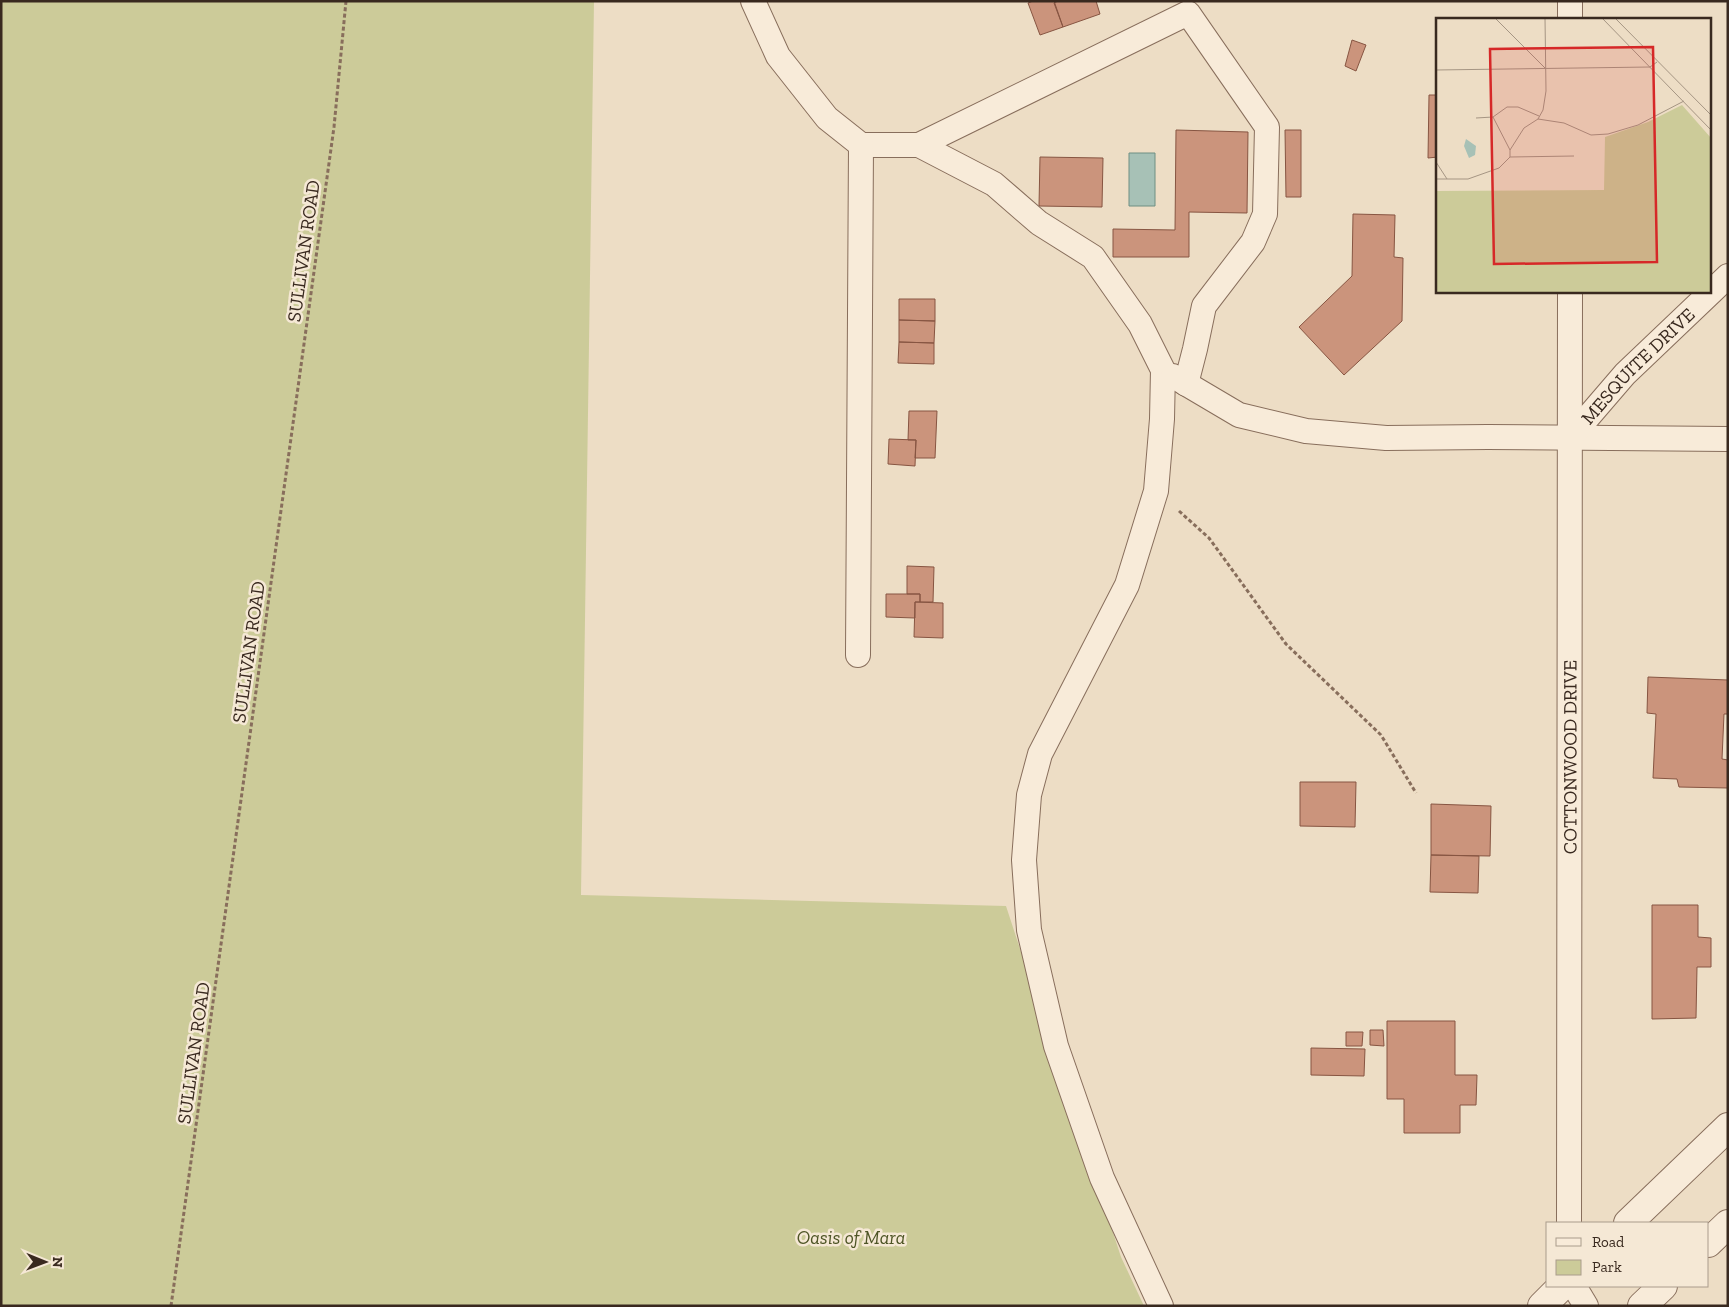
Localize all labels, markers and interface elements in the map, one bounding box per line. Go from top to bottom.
inset map [1436,18,1712,292]
street label: SULLIVAN ROAD [282,179,325,323]
street label: MESQUITE DRIVE [1576,303,1699,429]
street label: SULLIVAN ROAD [227,580,270,724]
street label: COTTONWOOD DRIVE [1558,660,1582,854]
street label: SULLIVAN ROAD [172,981,215,1125]
legend [1546,1222,1709,1287]
park label: Oasis of Mara [797,1226,905,1249]
text: Road [1592,1233,1625,1251]
north arrow [20,1237,70,1287]
text: N [49,1257,66,1268]
text: Park [1592,1258,1622,1276]

